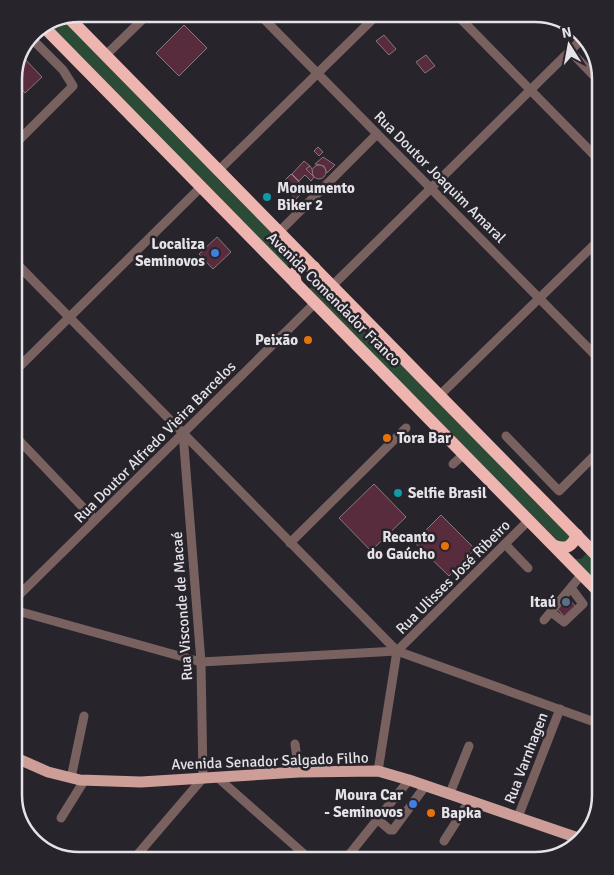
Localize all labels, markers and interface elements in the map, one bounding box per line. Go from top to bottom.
north arrow [544,20,594,70]
text: N [560,23,573,42]
street label: Rua Doutor Joaquim Amaral [370,107,510,247]
place label: Monumento Biker 2 [277,179,355,214]
marker: Monumento Biker 2 [261,191,273,203]
street label: Avenida Comendador Franco [263,228,405,370]
place label: Localiza Seminovos [135,235,205,270]
marker: Localiza Seminovos [209,247,221,259]
place label: Peixão [255,331,298,349]
marker: Peixão [302,334,314,346]
street label: Rua Doutor Alfredo Vieira Barcelos [70,357,240,527]
place label: Tora Bar [397,429,451,447]
marker: Tora Bar [381,432,393,444]
place label: Selfie Brasil [408,484,487,502]
marker: Selfie Brasil [392,487,404,499]
street label: Rua Ulisses José Ribeiro [392,516,514,638]
place label: Recanto do Gaúcho [367,528,435,563]
street label: Rua Visconde de Macaé [168,531,196,681]
marker: Recanto do Gaúcho [439,540,451,552]
place label: Itaú [530,593,556,611]
marker: Itaú [560,596,572,608]
street label: Rua Varnhagen [500,710,552,806]
street label: Avenida Senador Salgado Filho [171,749,369,773]
place label: Moura Car - Seminovos [324,786,403,821]
marker: Moura Car - Seminovos [407,798,419,810]
place label: Bapka [441,804,482,822]
marker: Bapka [425,807,437,819]

